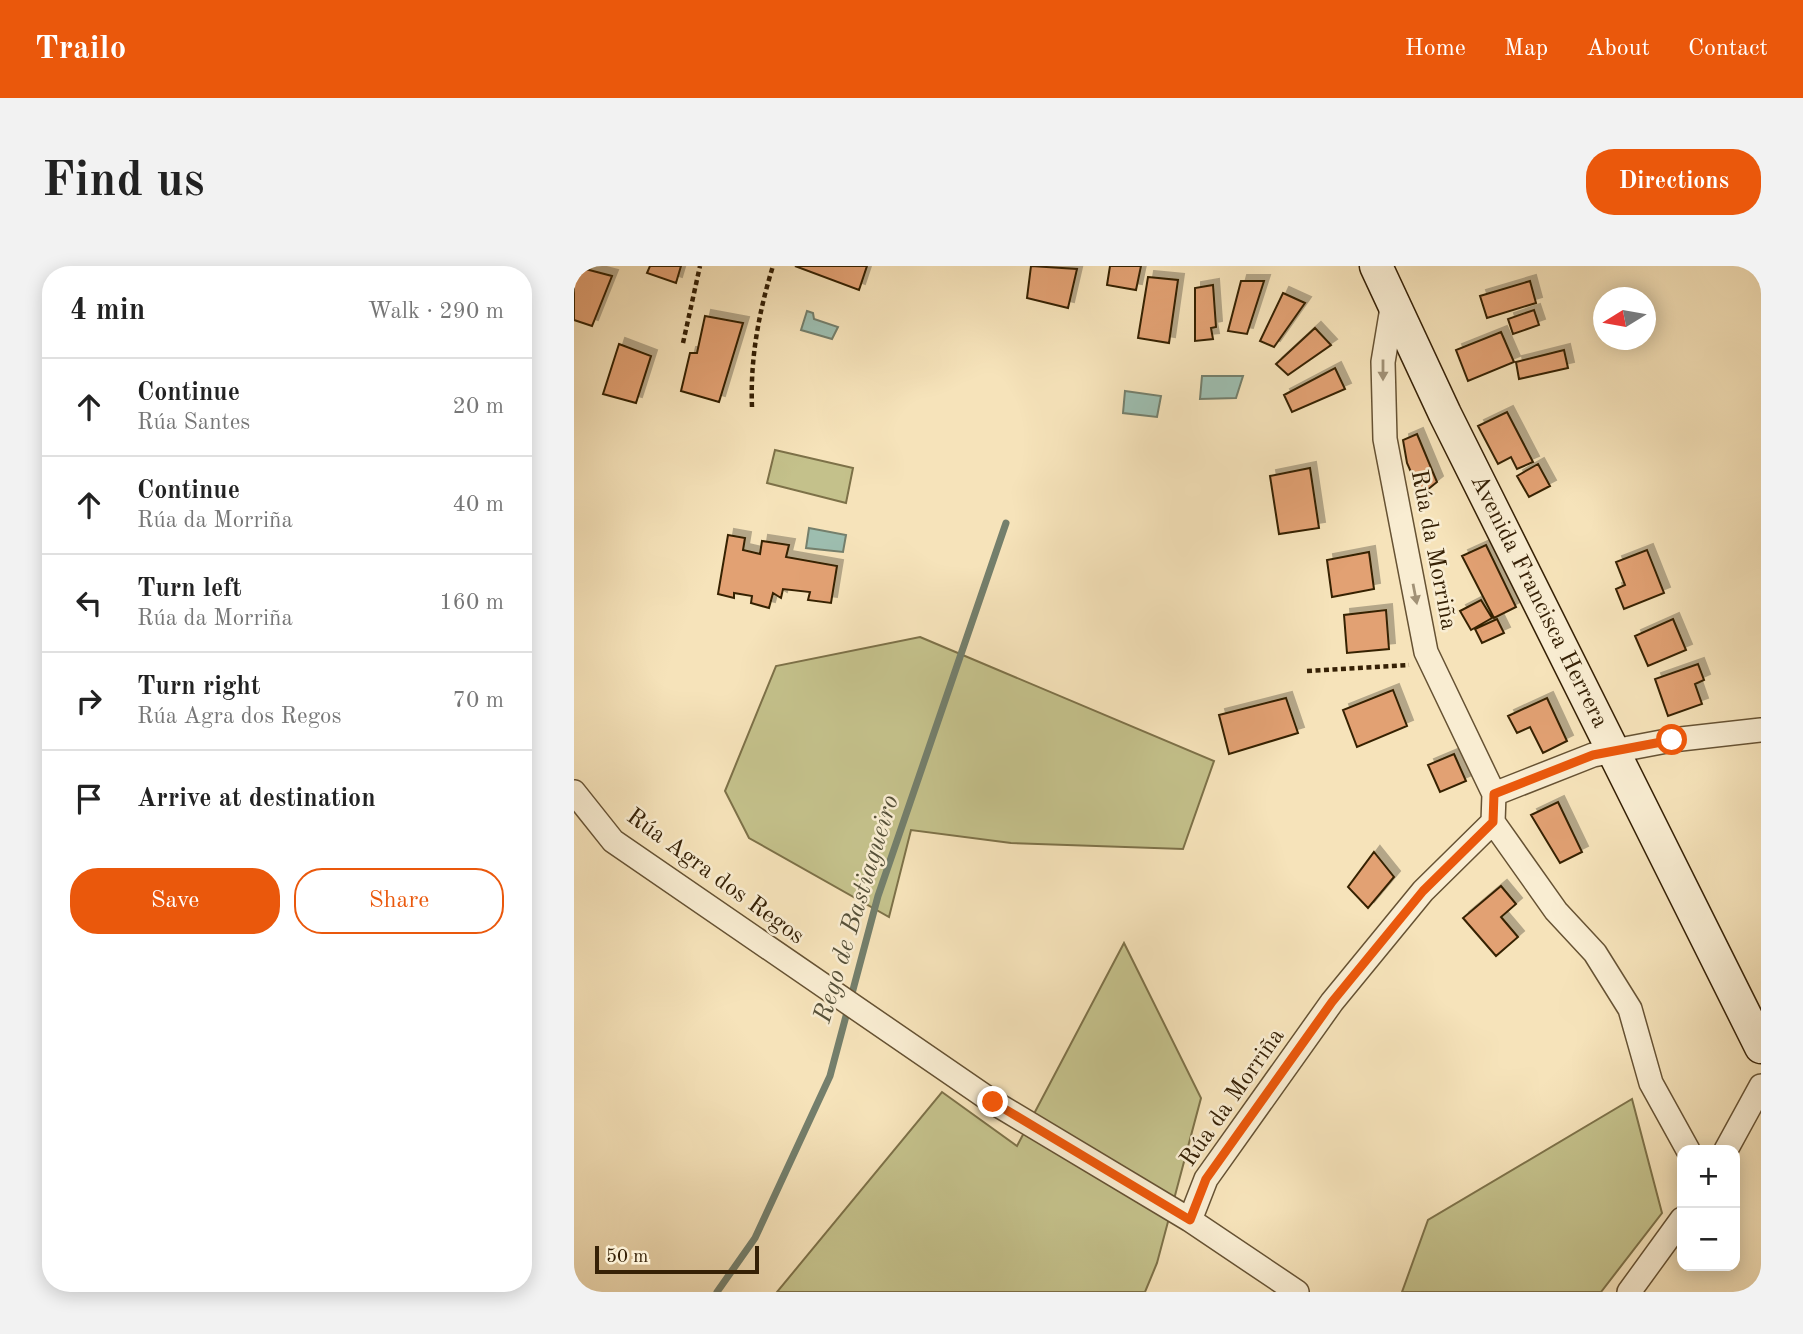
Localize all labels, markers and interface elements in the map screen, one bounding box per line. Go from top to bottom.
text: Trailo [35,33,126,66]
text: Home [1405,37,1466,61]
text: Map [1504,37,1548,61]
text: About [1586,37,1650,61]
text: Contact [1688,37,1768,61]
button: Directions [1586,149,1761,215]
text: Find us [42,158,205,207]
north arrow [1593,287,1656,350]
text: 4 min [70,296,145,326]
text: Walk · 290 m [368,300,504,323]
one-way arrow [1377,359,1389,381]
text: Continue [137,380,240,406]
icon: ahead [70,388,108,426]
text: 20 m [453,395,504,418]
text: Rúa Santes [137,411,250,434]
street label: Rúa da Morriña [1406,468,1460,632]
street label: Avenida Francisca Herrera [1465,471,1612,732]
text: Continue [137,478,240,504]
icon: ahead [70,486,108,524]
text: 40 m [453,493,504,516]
text: Rúa da Morriña [137,509,293,532]
text: Turn left [137,576,242,602]
one-way arrow [1409,583,1420,605]
icon: left [70,584,108,622]
text: 160 m [439,591,504,614]
text: Rúa da Morriña [137,607,293,630]
text: Turn right [137,674,260,700]
icon: right [70,682,108,720]
text: 70 m [453,689,504,712]
text: Rúa Agra dos Regos [137,705,341,728]
route start [1656,724,1687,755]
icon: arrive [70,780,108,818]
text: Arrive at destination [137,786,376,812]
water label: Rego de Bastiagueiro [810,792,904,1027]
street label: Rúa Agra dos Regos [622,805,808,949]
button: Save [70,868,280,934]
button: Share [294,868,504,934]
street label: Rúa da Morriña [1177,1024,1290,1172]
route end [977,1086,1008,1117]
map controls [1677,1145,1740,1271]
button: + [1677,1145,1740,1208]
button: − [1677,1208,1740,1271]
scale bar [595,1243,760,1275]
text: 50 m [606,1248,648,1267]

